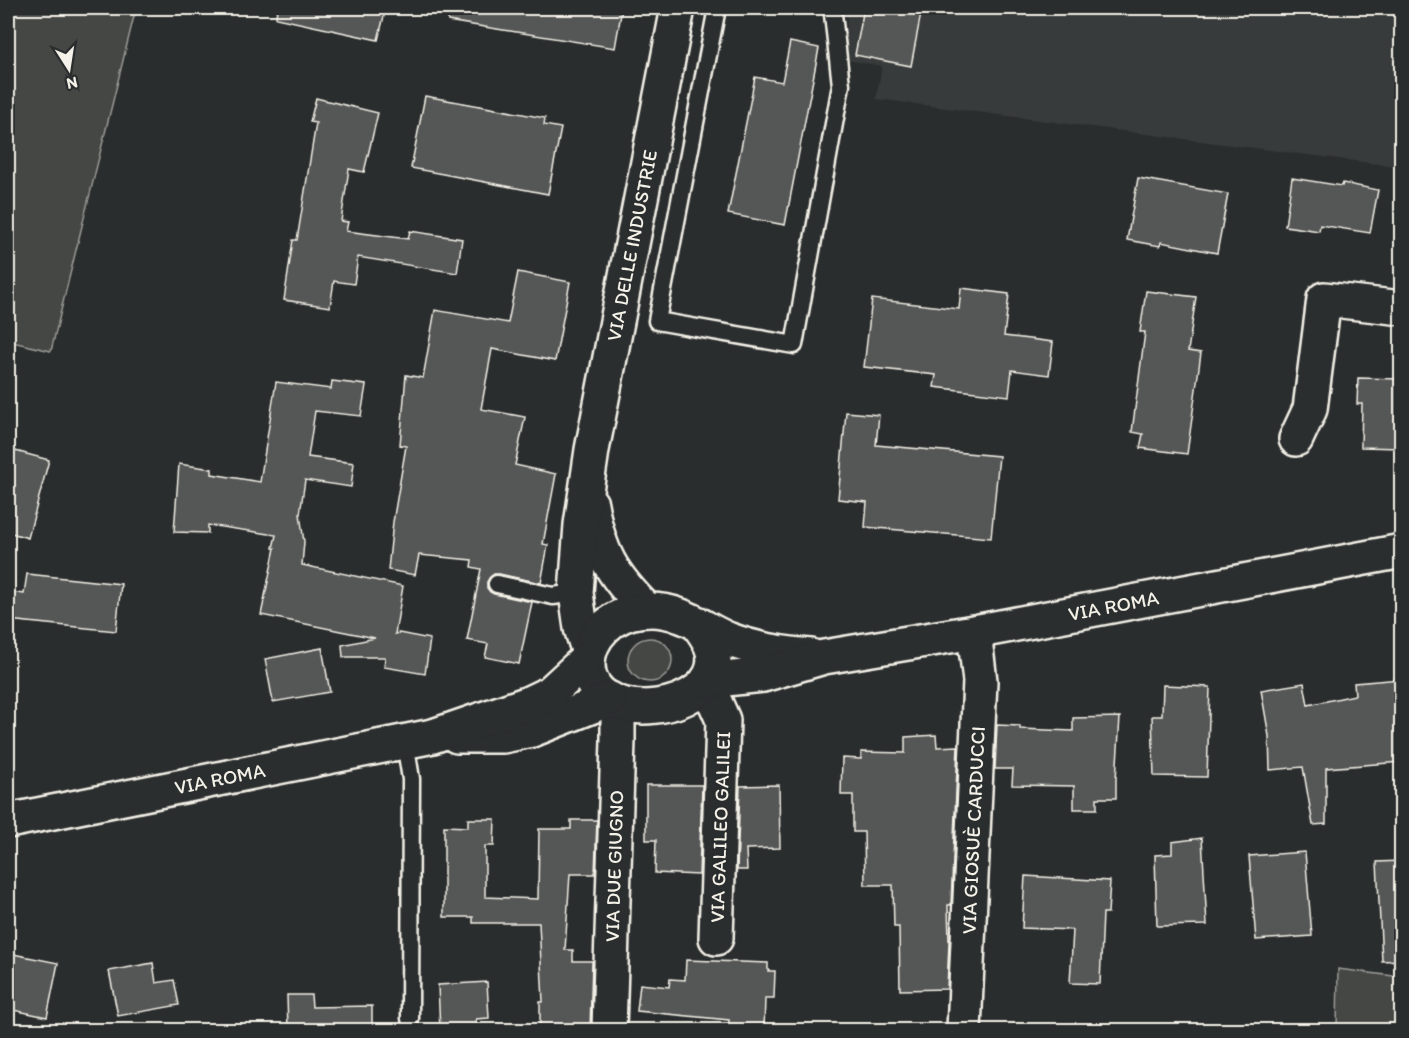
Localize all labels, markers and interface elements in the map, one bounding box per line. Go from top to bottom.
north arrow [39,39,99,99]
text: N [65,73,79,94]
street label: VIA DELLE INDUSTRIE [601,148,662,343]
street label: VIA ROMA [1066,585,1161,626]
street label: VIA GIOSUÈ CARDUCCI [956,726,990,935]
street label: VIA GALILEO GALILEI [705,731,735,923]
street label: VIA ROMA [172,758,267,799]
street label: VIA DUE GIUGNO [600,790,628,942]

